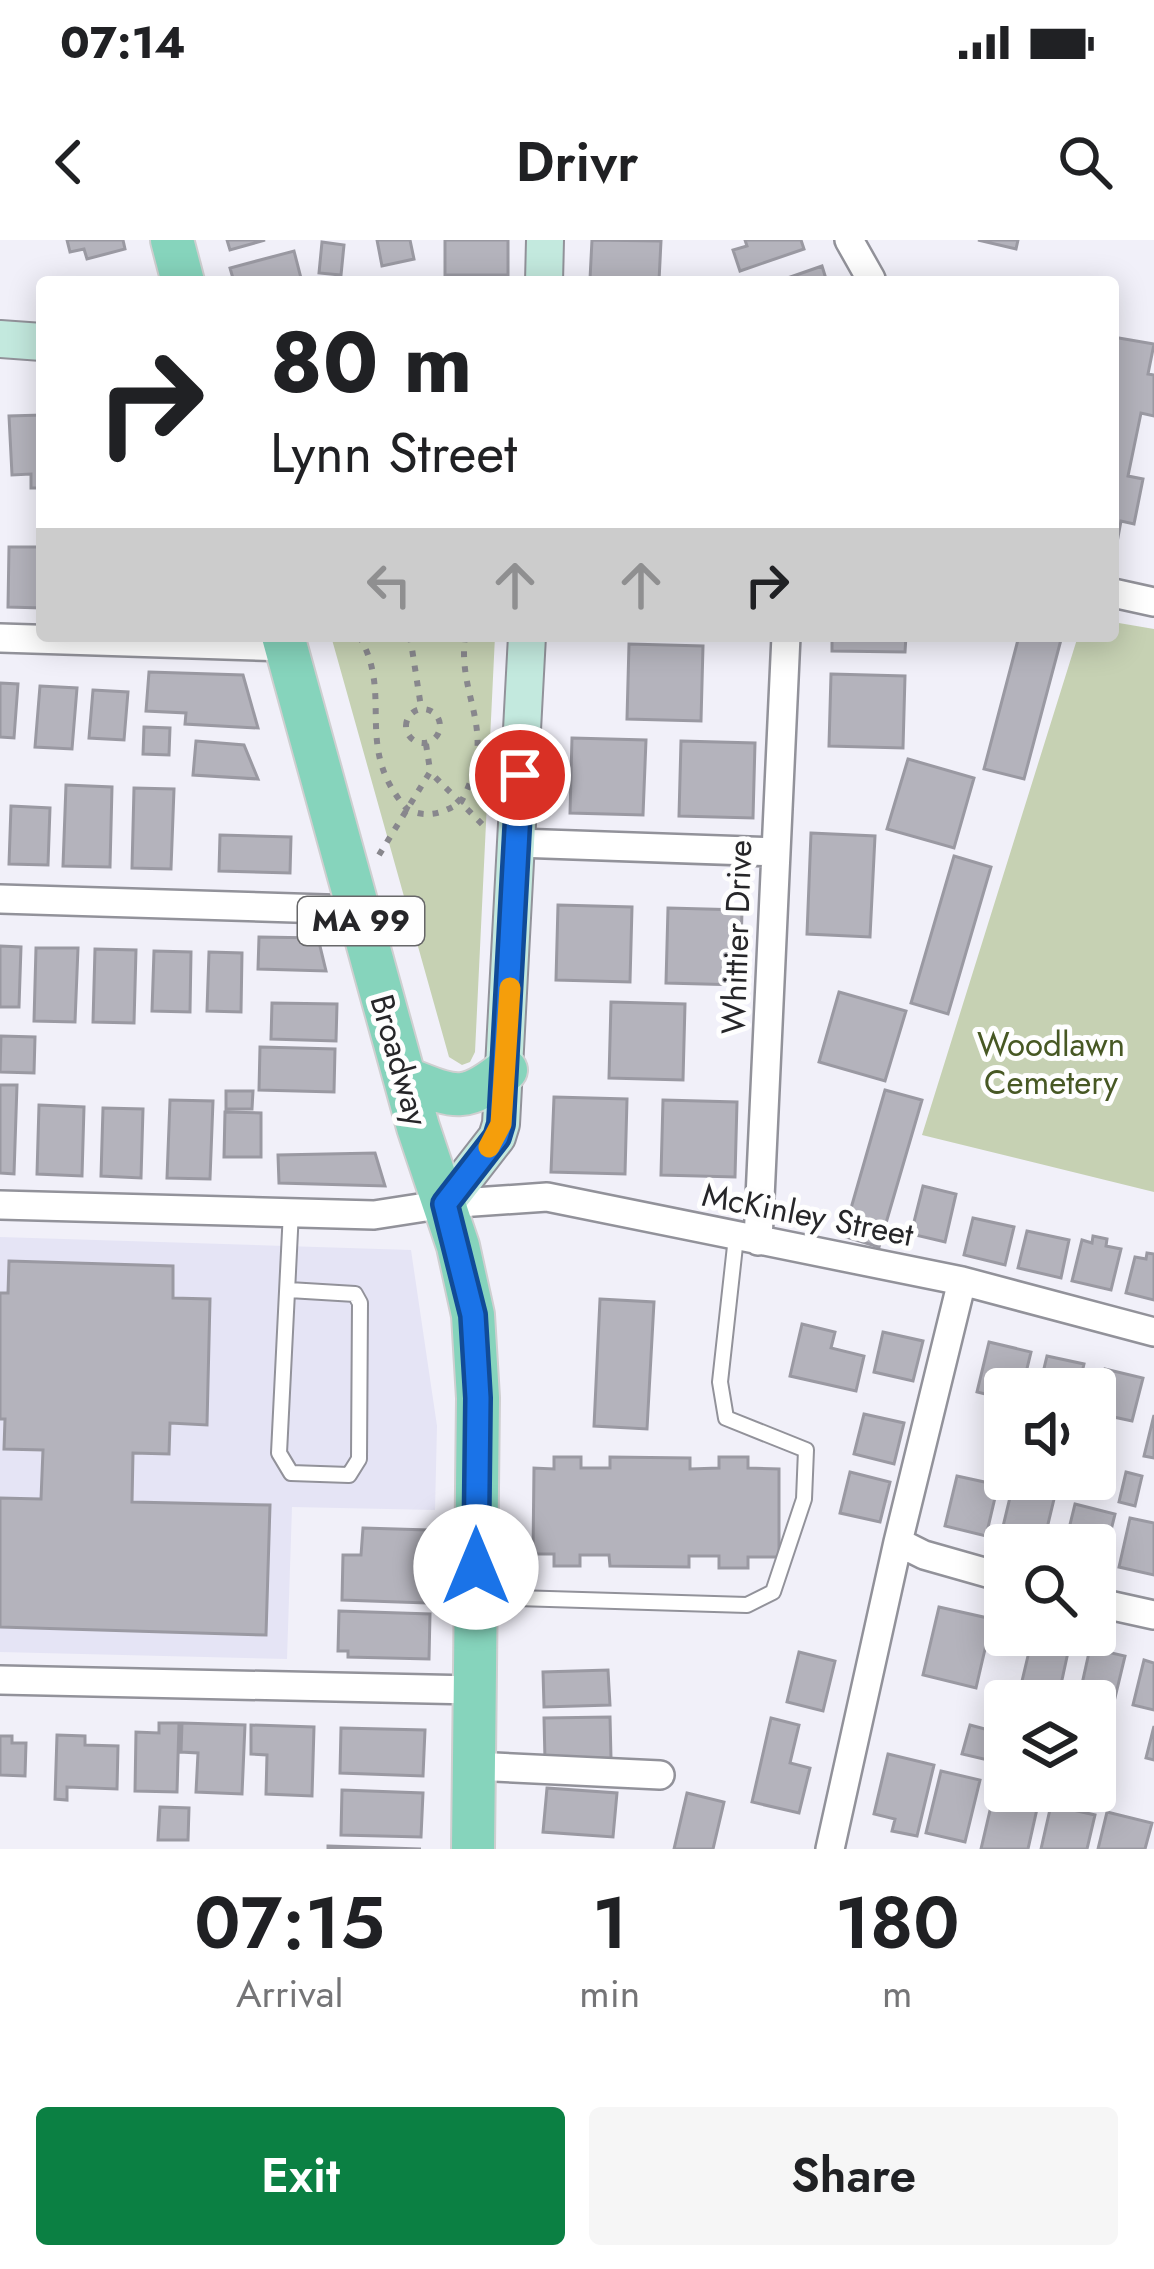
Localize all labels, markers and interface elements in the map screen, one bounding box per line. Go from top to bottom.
text: 07:14 [60,10,186,75]
text: Drivr [516,123,638,201]
icon: back [36,129,102,195]
icon: search [1052,129,1118,195]
text: 80 m [270,302,472,424]
icon: right [72,324,228,480]
text: Lynn Street [270,414,517,492]
icon: left [356,552,422,618]
icon: ahead [482,552,548,618]
icon: ahead [608,552,674,618]
icon: right [734,552,800,618]
pin [469,724,571,826]
icon: arrive [487,742,553,808]
street label: Whittier Drive [710,839,763,1035]
road number: MA 99 [298,897,424,945]
street label: Broadway [358,989,441,1132]
park label: Woodlawn Cemetery [977,1021,1125,1106]
street label: McKinley Street [698,1171,918,1258]
map controls [984,1368,1116,1812]
button: sound [984,1368,1116,1500]
position arrow [413,1504,539,1630]
button: search [984,1524,1116,1656]
button: layers [984,1680,1116,1812]
text: 07:15 [194,1871,385,1975]
text: 1 [592,1871,627,1975]
text: 180 [835,1871,960,1975]
text: Arrival [236,1965,343,2022]
text: min [579,1965,640,2022]
text: m [882,1965,912,2022]
button: Exit [36,2107,565,2245]
button: Share [589,2107,1118,2245]

